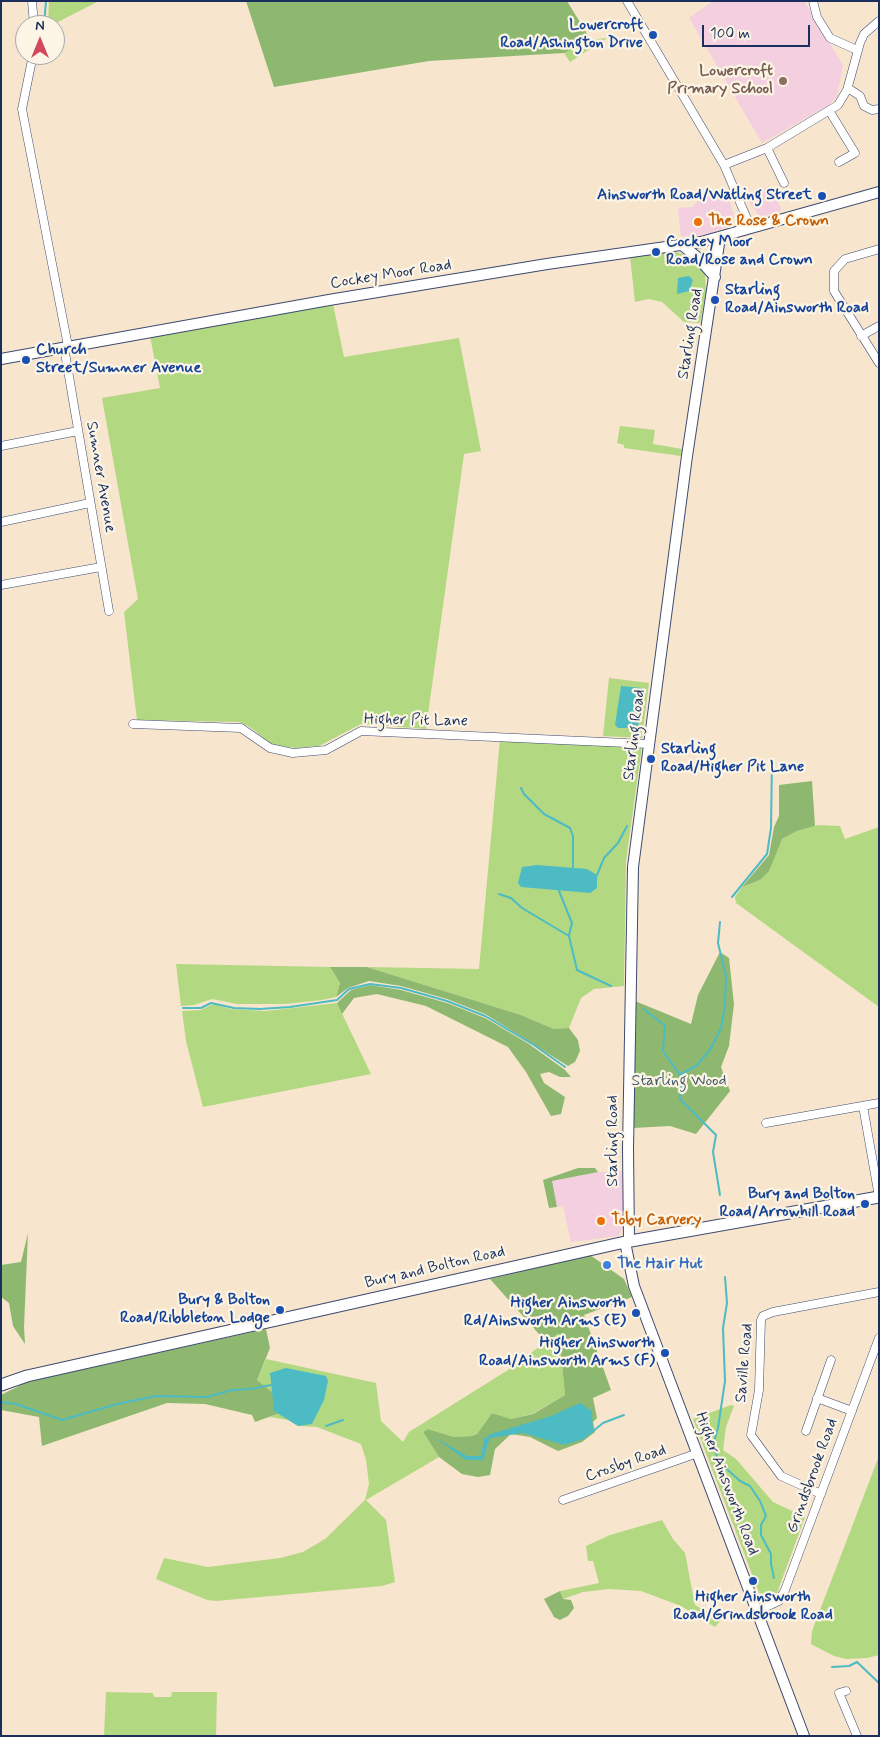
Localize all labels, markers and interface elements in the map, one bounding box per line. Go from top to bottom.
north arrow [15,15,65,65]
scale bar [705,15,812,47]
place label: Lowercroft Road/Ashington Drive [500,16,643,54]
text: N [35,17,45,35]
text: 100 m [710,24,750,44]
marker: Lowercroft Road/Ashington Drive [647,29,659,41]
place label: Lowercroft Primary School [667,62,773,100]
marker: Lowercroft Primary School [777,75,789,87]
place label: Ainsworth Road/Watling Street [597,186,812,206]
marker: Ainsworth Road/Watling Street [816,190,828,202]
place label: The Rose & Crown [708,212,829,232]
marker: The Rose & Crown [692,216,704,228]
place label: Cockey Moor Road/Rose and Crown [666,233,813,271]
marker: Cockey Moor Road/Rose and Crown [650,246,662,258]
street label: Cockey Moor Road [329,256,453,294]
place label: Starling Road/Ainsworth Road [725,281,869,319]
street label: Starling Road [674,287,708,381]
marker: Starling Road/Ainsworth Road [709,294,721,306]
place label: Church Street/Sumner Avenue [36,341,201,379]
marker: Church Street/Sumner Avenue [20,354,32,366]
street label: Sumner Avenue [81,420,119,534]
street label: Starling Road [620,688,650,782]
street label: Higher Pit Lane [364,710,468,732]
place label: Starling Road/Higher Pit Lane [661,740,804,778]
marker: Starling Road/Higher Pit Lane [645,753,657,765]
park label: Starling Wood [632,1072,726,1092]
street label: Starling Road [604,1095,624,1187]
place label: Bury and Bolton Road/Arrowhill Road [719,1185,855,1223]
marker: Bury and Bolton Road/Arrowhill Road [859,1198,871,1210]
place label: Toby Carvery [611,1211,701,1231]
marker: Toby Carvery [595,1215,607,1227]
street label: Bury and Bolton Road [363,1243,507,1293]
place label: The Hair Hut [617,1255,703,1275]
marker: The Hair Hut [601,1259,613,1271]
place label: Bury & Bolton Road/Ribbleton Lodge [120,1291,270,1329]
place label: Higher Ainsworth Rd/Ainsworth Arms (E) [464,1294,626,1332]
marker: Bury & Bolton Road/Ribbleton Lodge [274,1304,286,1316]
marker: Higher Ainsworth Rd/Ainsworth Arms (E) [630,1307,642,1319]
street label: Saville Road [732,1322,758,1404]
place label: Higher Ainsworth Road/Ainsworth Arms (F) [479,1334,655,1372]
marker: Higher Ainsworth Road/Ainsworth Arms (F) [659,1347,671,1359]
street label: Higher Ainsworth Road [690,1410,762,1558]
street label: Grindsbrook Road [783,1416,843,1536]
street label: Crosby Road [583,1441,669,1487]
marker: Higher Ainsworth Road/Grindsbrook Road [747,1575,759,1587]
place label: Higher Ainsworth Road/Grindsbrook Road [673,1588,833,1626]

